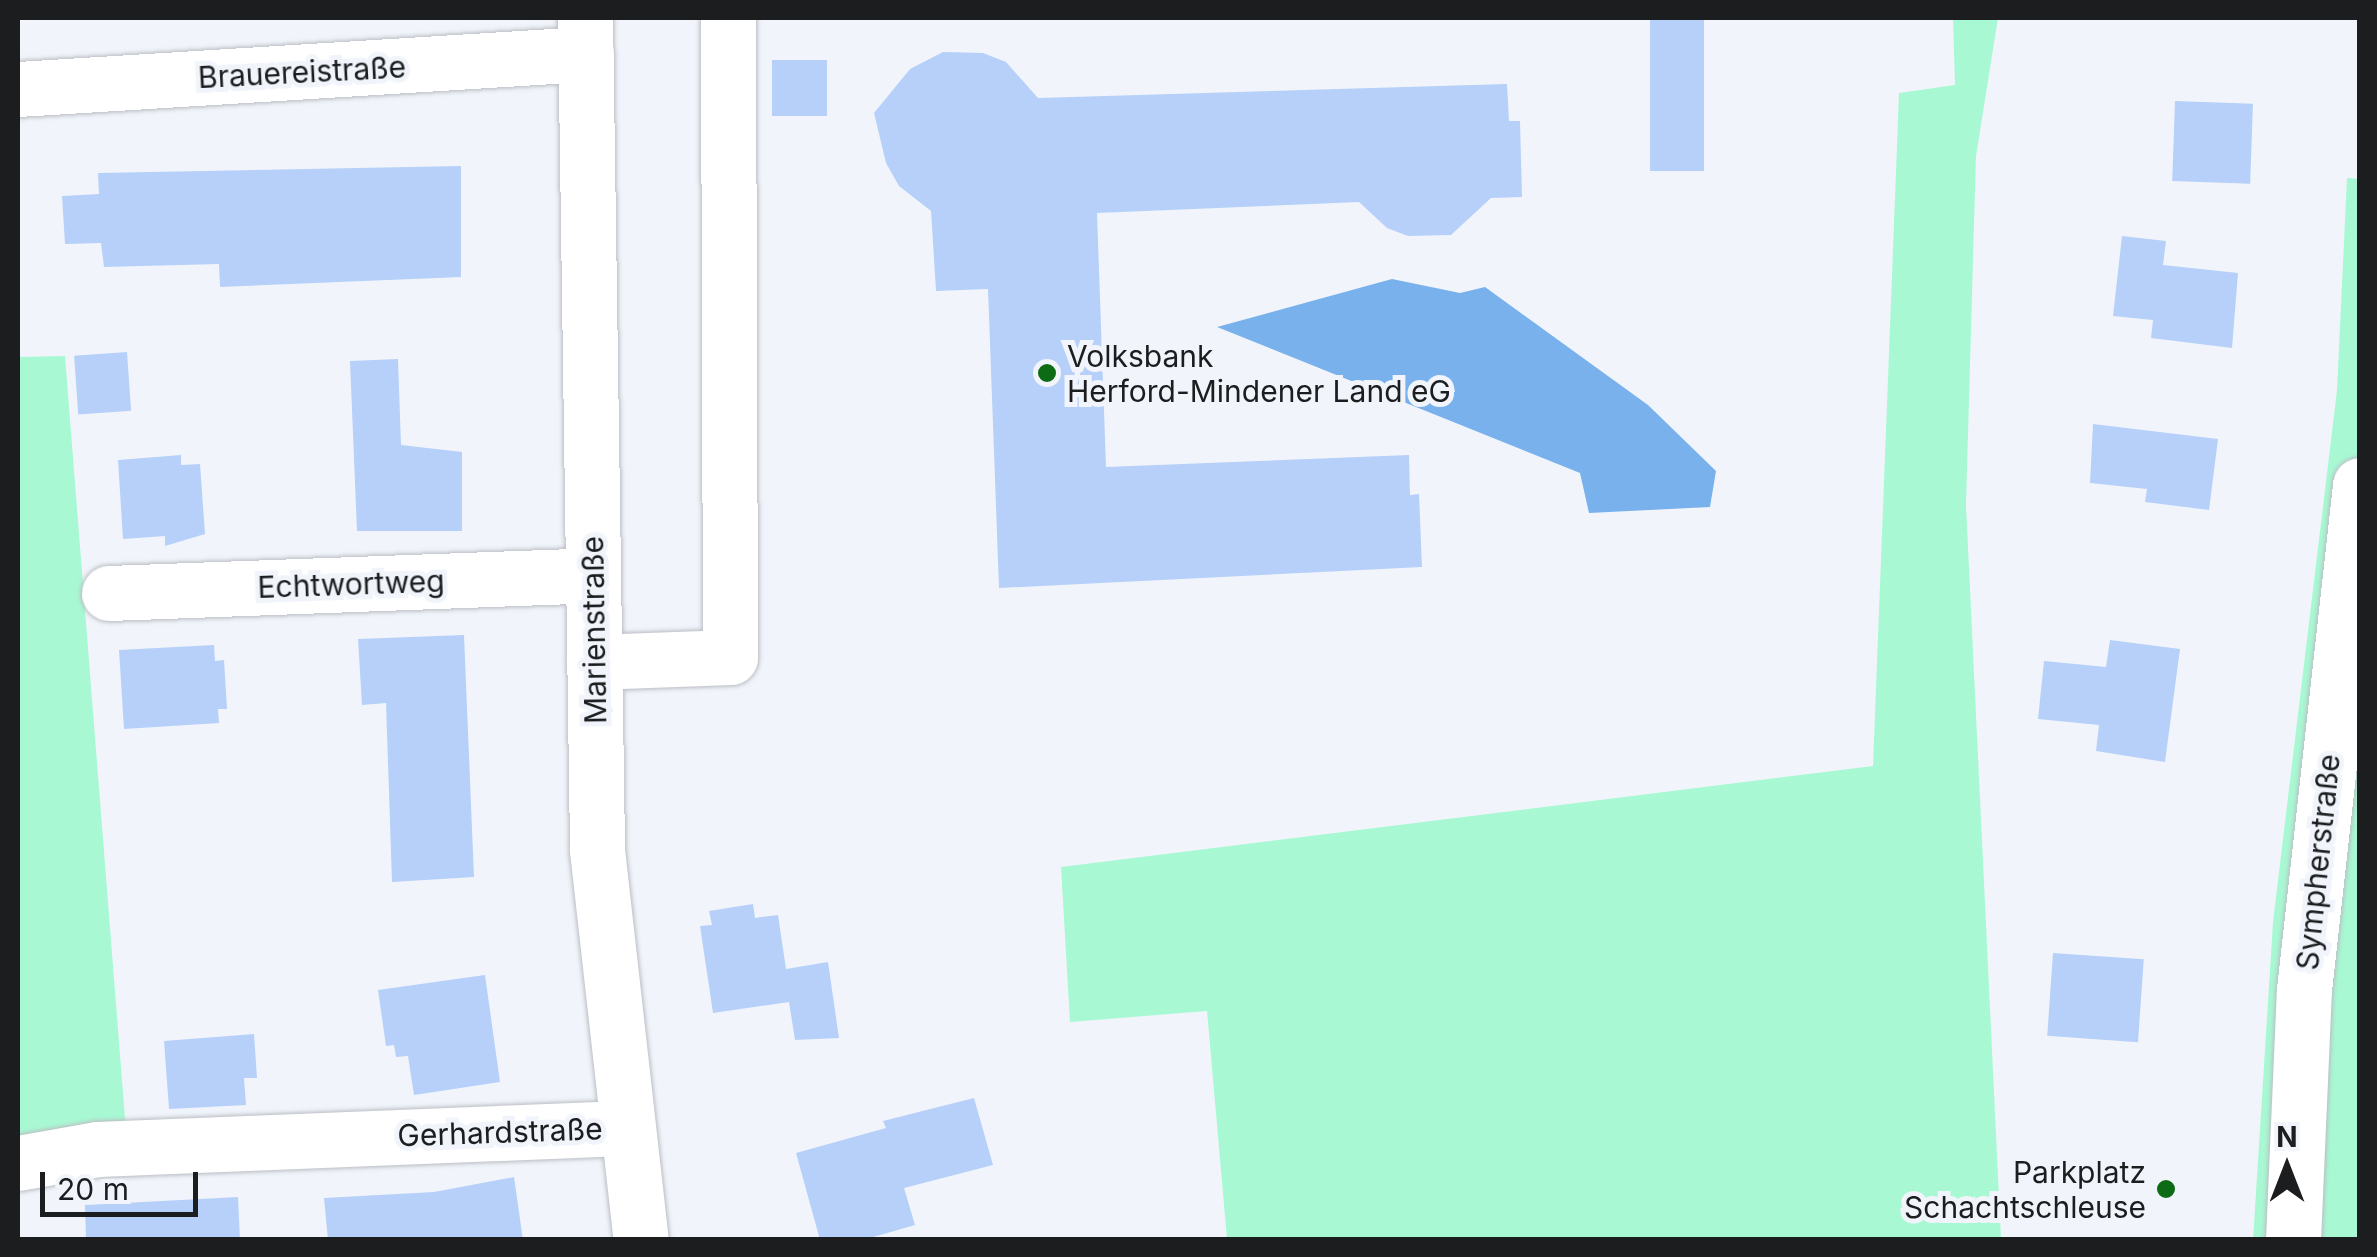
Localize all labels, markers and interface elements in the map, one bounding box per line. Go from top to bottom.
street label: Brauereistraße [197,49,407,95]
place label: Volksbank Herford-Mindener Land eG [1067,338,1451,408]
marker: Volksbank Herford-Mindener Land eG [1036,362,1058,384]
street label: Marienstraße [574,536,614,724]
street label: Echtwortweg [257,563,445,605]
street label: Sympherstraße [2289,752,2347,972]
street label: Gerhardstraße [397,1110,603,1154]
north arrow [2237,1117,2337,1217]
text: N [2276,1120,2298,1154]
scale bar [45,1152,202,1214]
place label: Parkplatz Schachtschleuse [1904,1154,2146,1224]
text: 20 m [57,1171,129,1207]
marker: Parkplatz Schachtschleuse [2155,1178,2177,1200]

